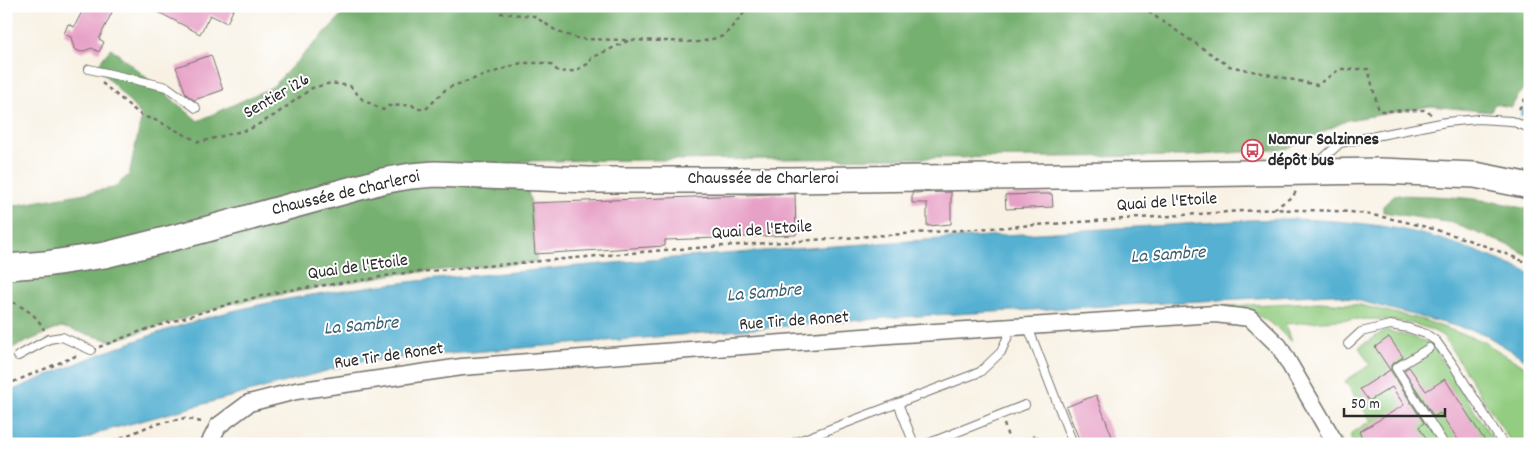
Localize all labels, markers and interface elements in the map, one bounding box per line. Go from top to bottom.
street label: Sentier i26 [239,68,315,126]
place label: Namur Salzinnes dépôt bus [1268,128,1380,174]
bus stop icon: Namur Salzinnes dépôt bus [1240,138,1264,162]
street label: Chaussée de Charleroi [270,165,422,223]
street label: Chaussée de Charleroi [687,167,839,192]
street label: Quai de l'Etoile [1116,187,1218,219]
street label: Quai de l'Etoile [711,215,813,247]
water label: La Sambre [1130,240,1208,272]
street label: Quai de l'Etoile [306,249,410,287]
water label: La Sambre [725,277,804,311]
street label: Rue Tir de Ronet [738,306,850,338]
water label: La Sambre [322,310,401,344]
street label: Rue Tir de Ronet [333,337,446,377]
scale bar [1344,385,1445,417]
text: 50 m [1351,394,1380,416]

